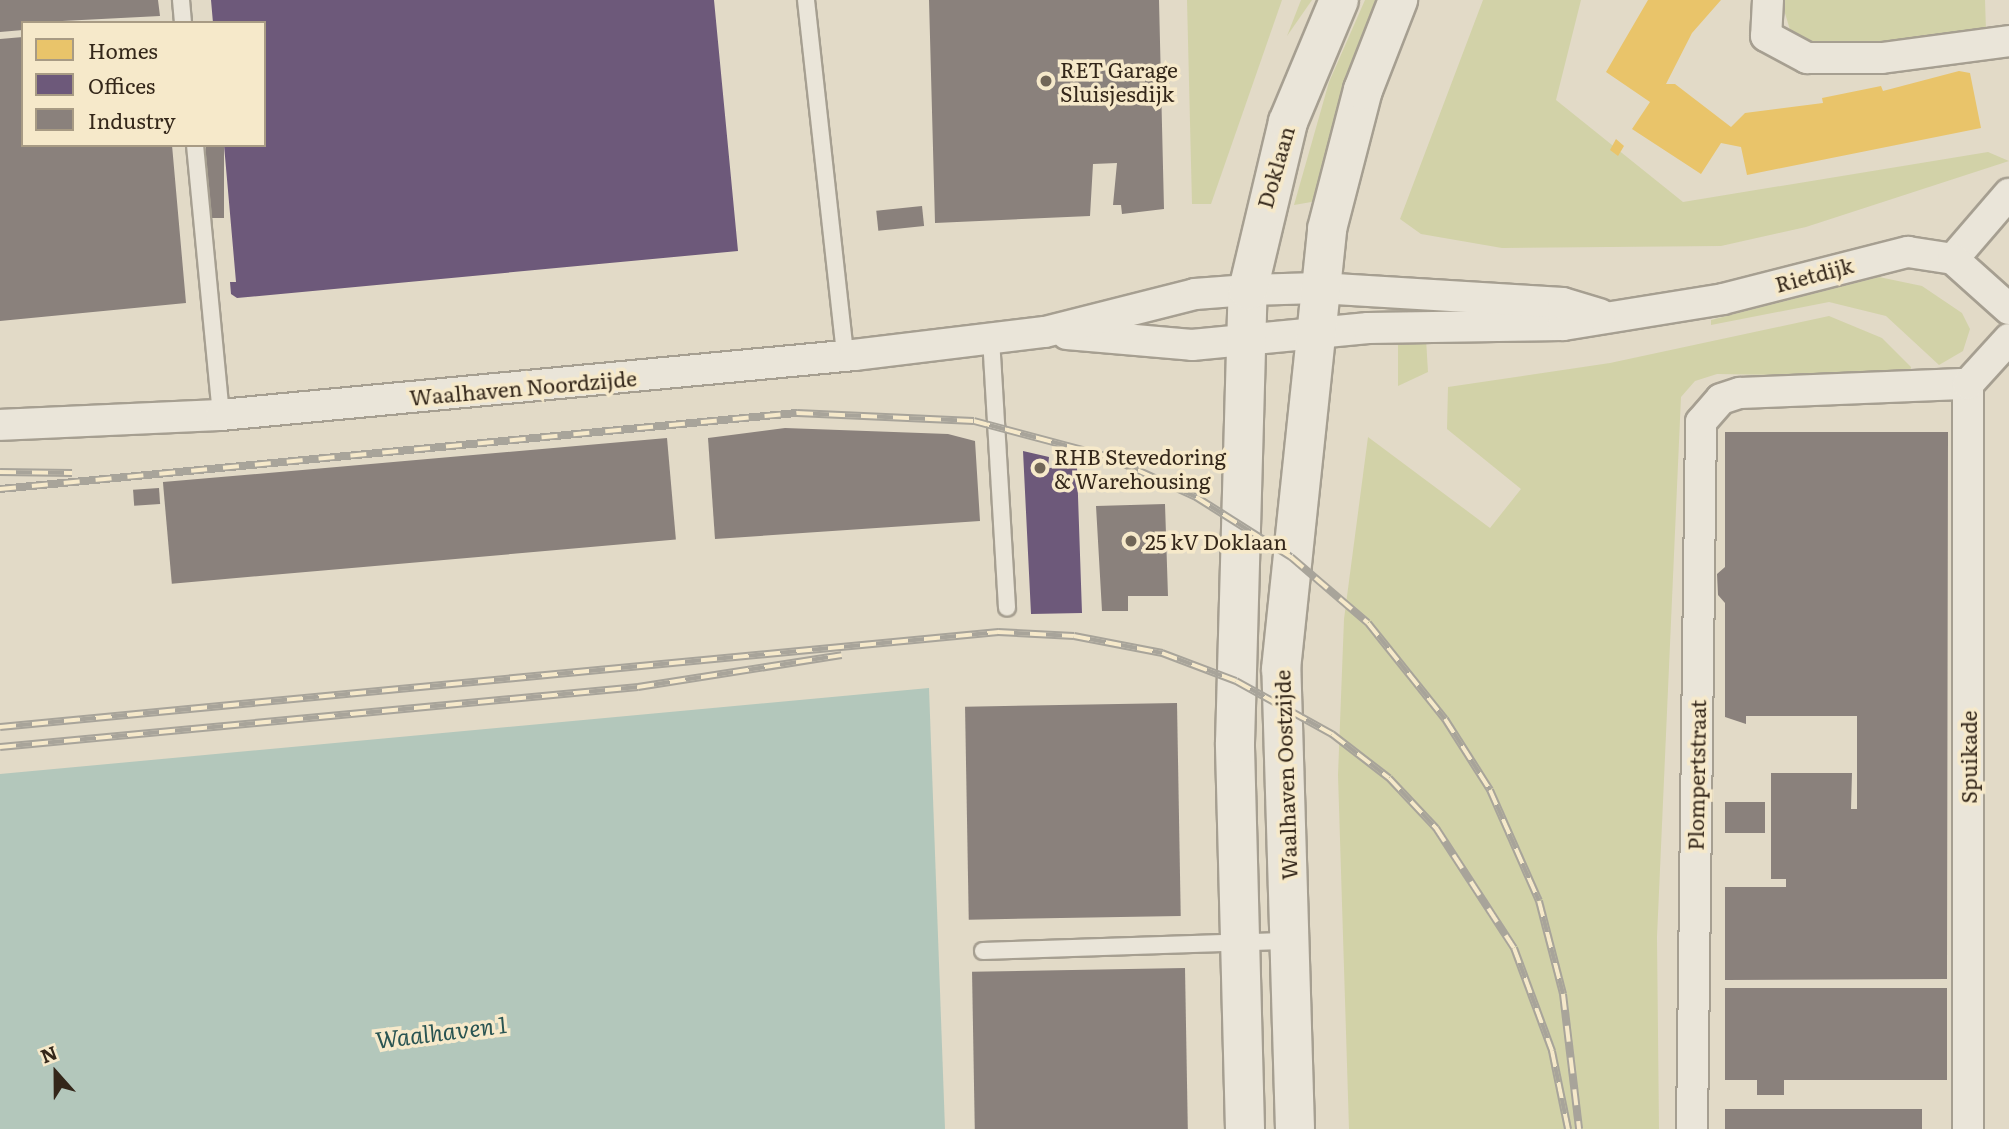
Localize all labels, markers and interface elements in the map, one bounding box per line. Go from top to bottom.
legend [21,21,266,147]
text: Homes [88,34,158,65]
place label: RET Garage Sluisjesdijk [1060,56,1178,106]
text: Offices [88,69,155,100]
marker: RET Garage Sluisjesdijk [1038,73,1054,89]
text: Industry [88,104,176,135]
street label: Doklaan [1251,123,1299,211]
street label: Rietdijk [1772,251,1856,297]
street label: Waalhaven Noordzijde [408,365,638,409]
place label: RHB Stevedoring & Warehousing [1054,443,1226,493]
marker: RHB Stevedoring & Warehousing [1032,460,1048,476]
place label: 25 kV Doklaan [1145,528,1287,554]
marker: 25 kV Doklaan [1123,533,1139,549]
street label: Waalhaven Oostzijde [1269,669,1301,881]
street label: Plompertstraat [1682,699,1710,851]
street label: Spuikade [1955,710,1981,804]
water label: Waalhaven 1 [374,1009,508,1053]
text: N [36,1037,61,1069]
north arrow [21,1038,91,1108]

